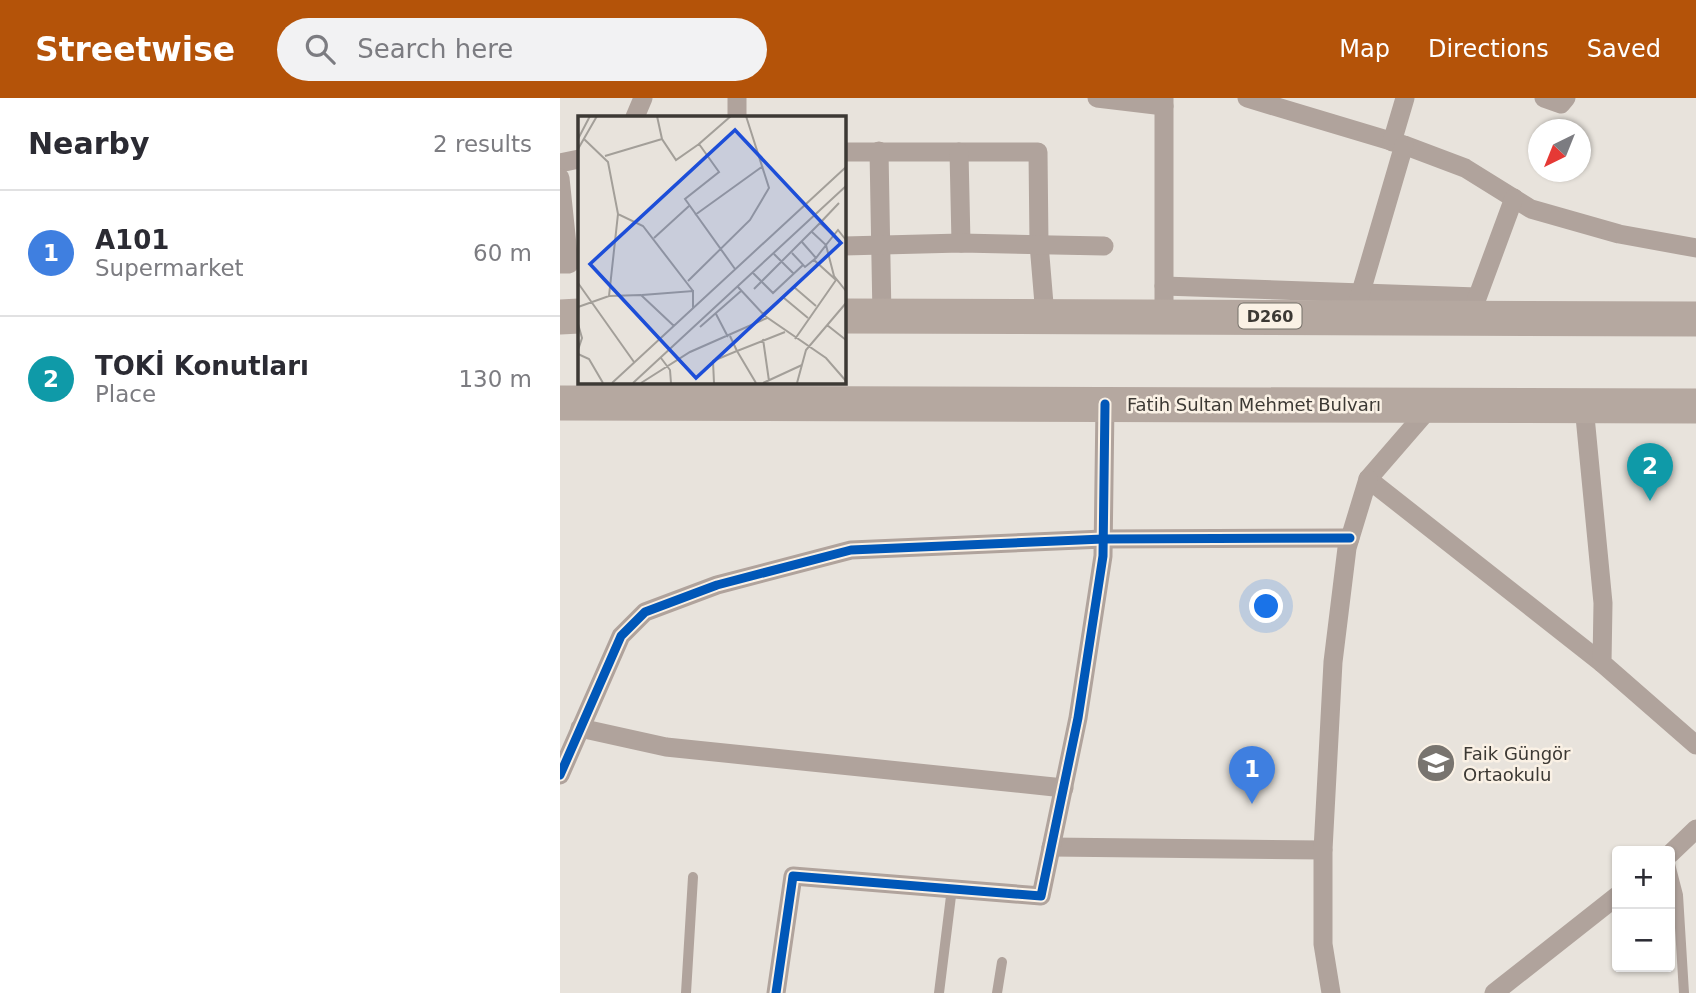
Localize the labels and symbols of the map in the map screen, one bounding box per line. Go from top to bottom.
inset map [578,116,845,383]
north arrow [1528,119,1591,182]
road number: D260 [1238,304,1302,328]
street label: Fatih Sultan Mehmet Bulvarı [1127,394,1381,415]
pin: 2 [1627,443,1673,501]
your location [1249,589,1283,623]
school or university icon: Faik Güngör Ortaokulu [1415,742,1457,784]
place label: Faik Güngör Ortaokulu [1463,743,1571,785]
pin: 1 [1229,746,1275,804]

